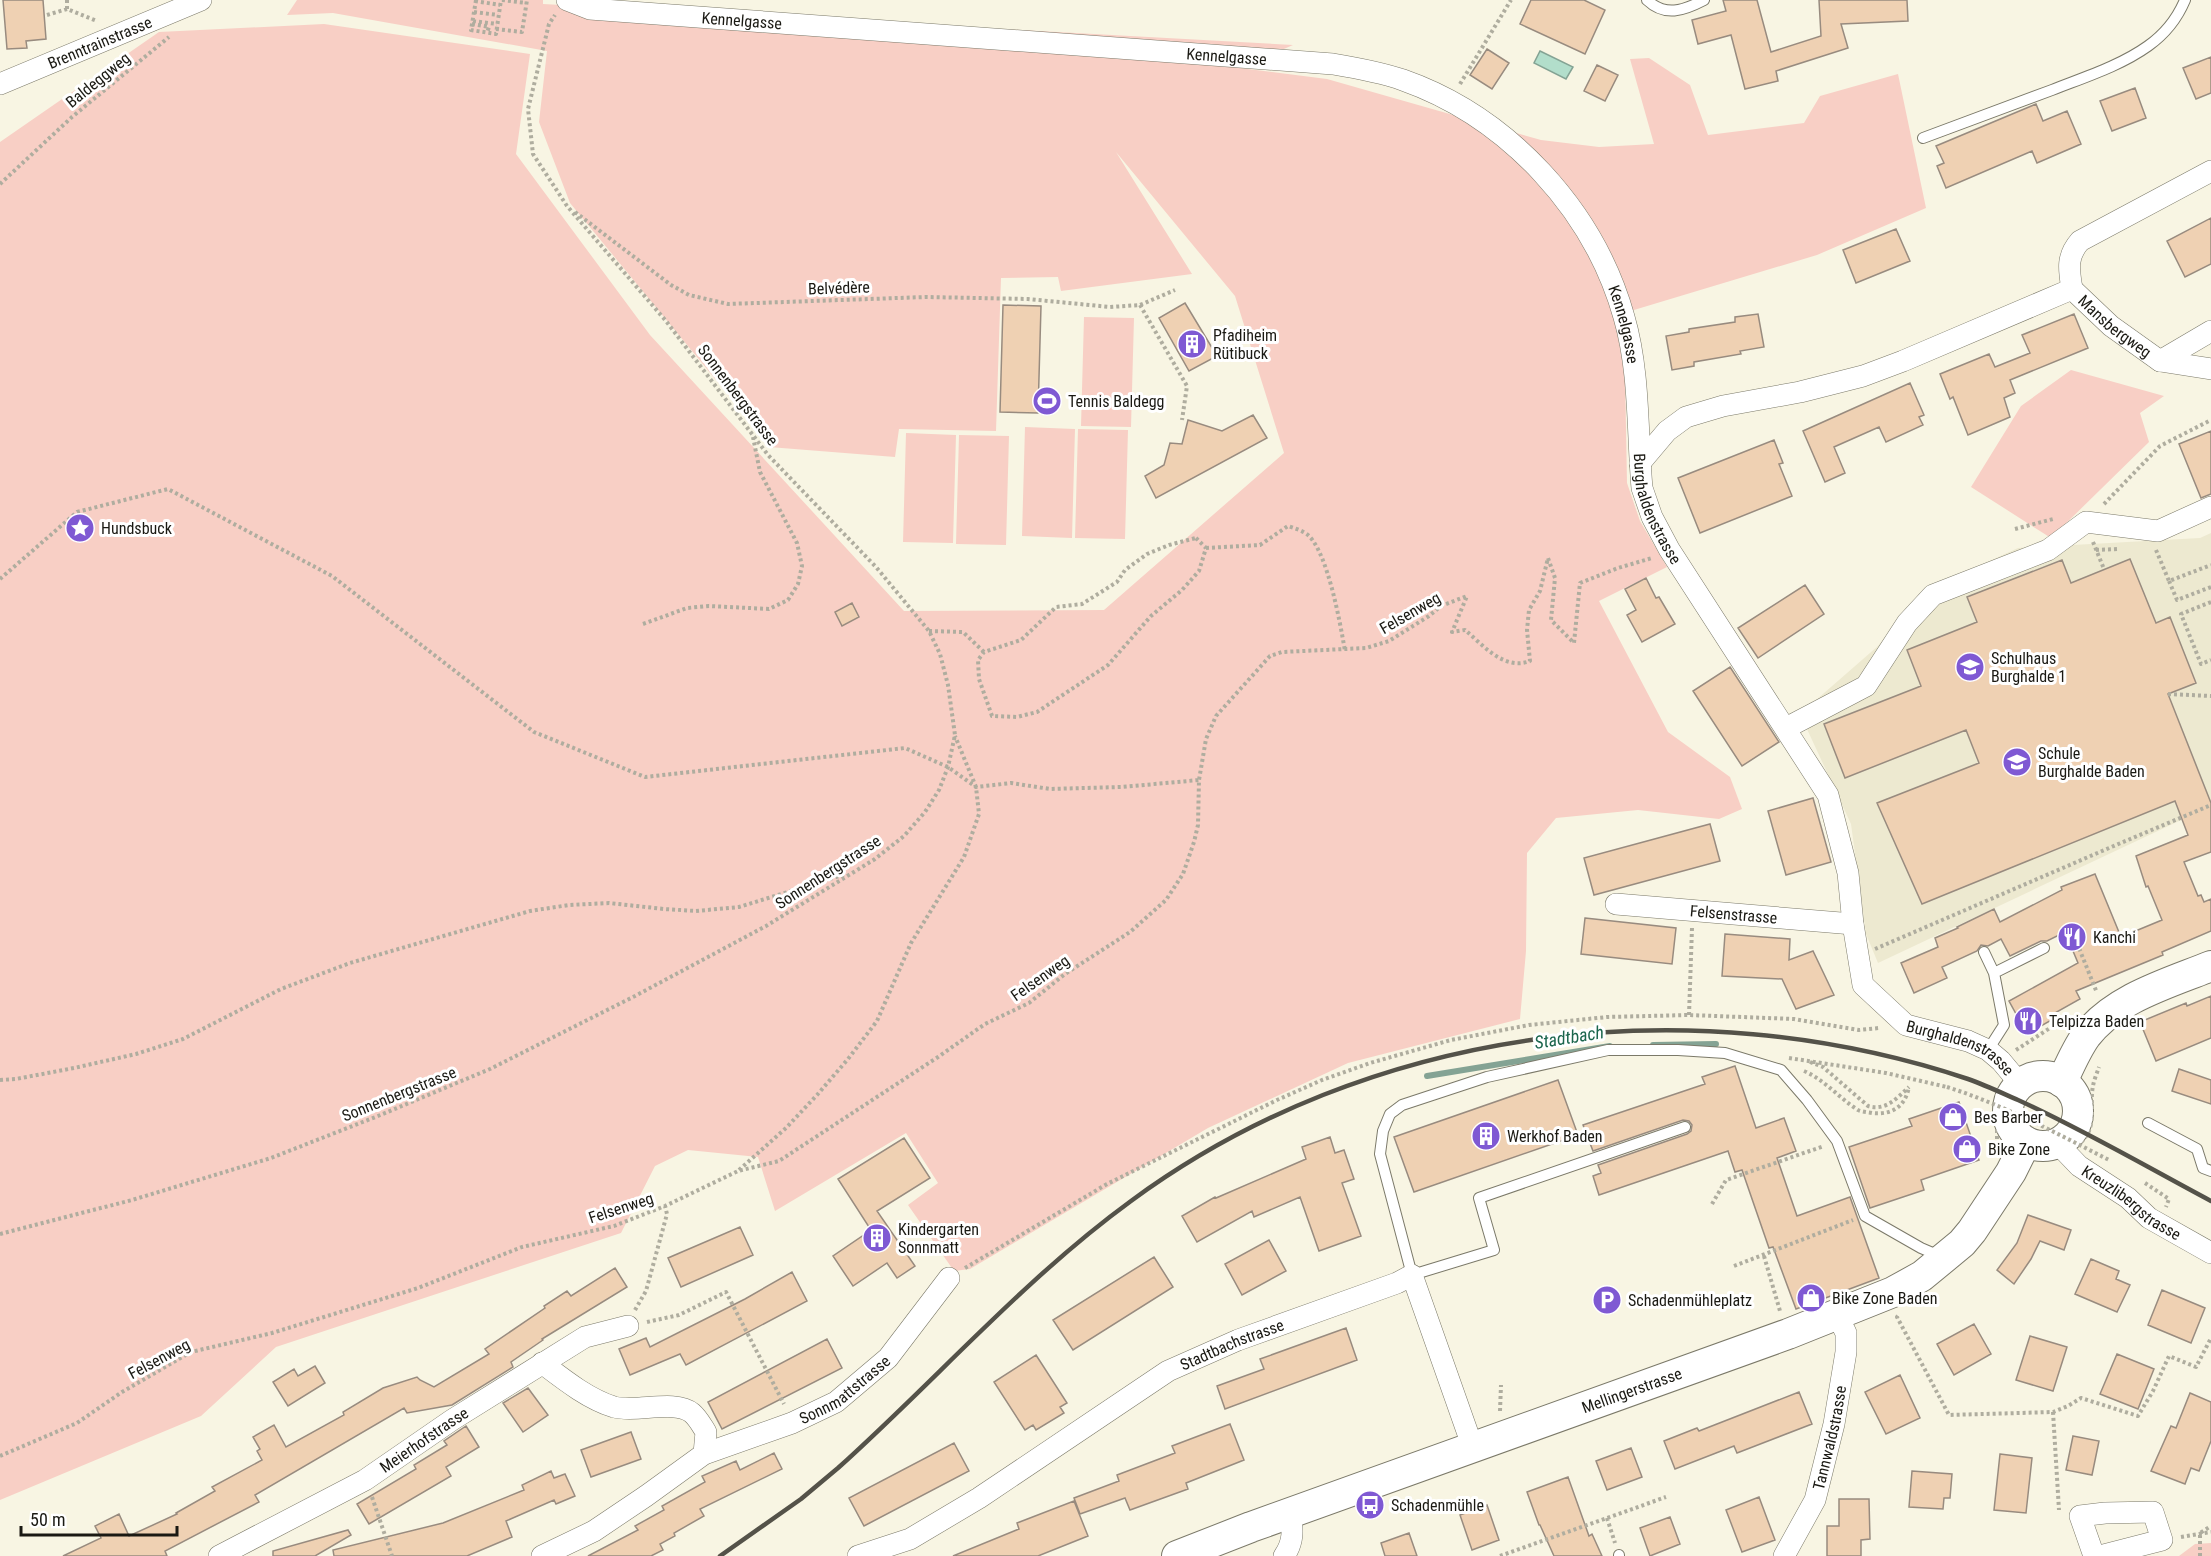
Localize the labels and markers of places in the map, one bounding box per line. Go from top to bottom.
place label: Pfadiheim Rütibuck [1213,326,1277,363]
building icon: Pfadiheim Rütibuck [1176,328,1208,360]
sports icon: Tennis Baldegg [1031,385,1063,417]
place label: Tennis Baldegg [1068,392,1164,411]
place icon: Hundsbuck [64,512,96,544]
place label: Hundsbuck [101,519,173,538]
place label: Schulhaus Burghalde 1 [1991,649,2066,686]
school or university icon: Schulhaus Burghalde 1 [1954,651,1986,683]
place label: Schule Burghalde Baden [2038,744,2145,781]
school or university icon: Schule Burghalde Baden [2001,746,2033,778]
restaurant icon: Kanchi [2056,921,2088,953]
place label: Kanchi [2093,928,2136,947]
restaurant icon: Telpizza Baden [2012,1005,2044,1037]
place label: Telpizza Baden [2049,1012,2144,1031]
shop icon: Bes Barber [1937,1101,1969,1133]
place label: Bes Barber [1974,1108,2043,1127]
building icon: Werkhof Baden [1470,1120,1502,1152]
place label: Werkhof Baden [1507,1127,1603,1146]
shop icon: Bike Zone [1951,1133,1983,1165]
place label: Bike Zone [1988,1140,2050,1159]
place label: Kindergarten Sonnmatt [898,1220,979,1257]
building icon: Kindergarten Sonnmatt [861,1222,893,1254]
shop icon: Bike Zone Baden [1795,1282,1827,1314]
parking icon: Schadenmühleplatz [1591,1284,1623,1316]
place label: Bike Zone Baden [1832,1289,1937,1308]
place label: Schadenmühleplatz [1628,1291,1752,1310]
bus stop icon: Schadenmühle [1354,1489,1386,1521]
place label: Schadenmühle [1391,1496,1484,1515]

